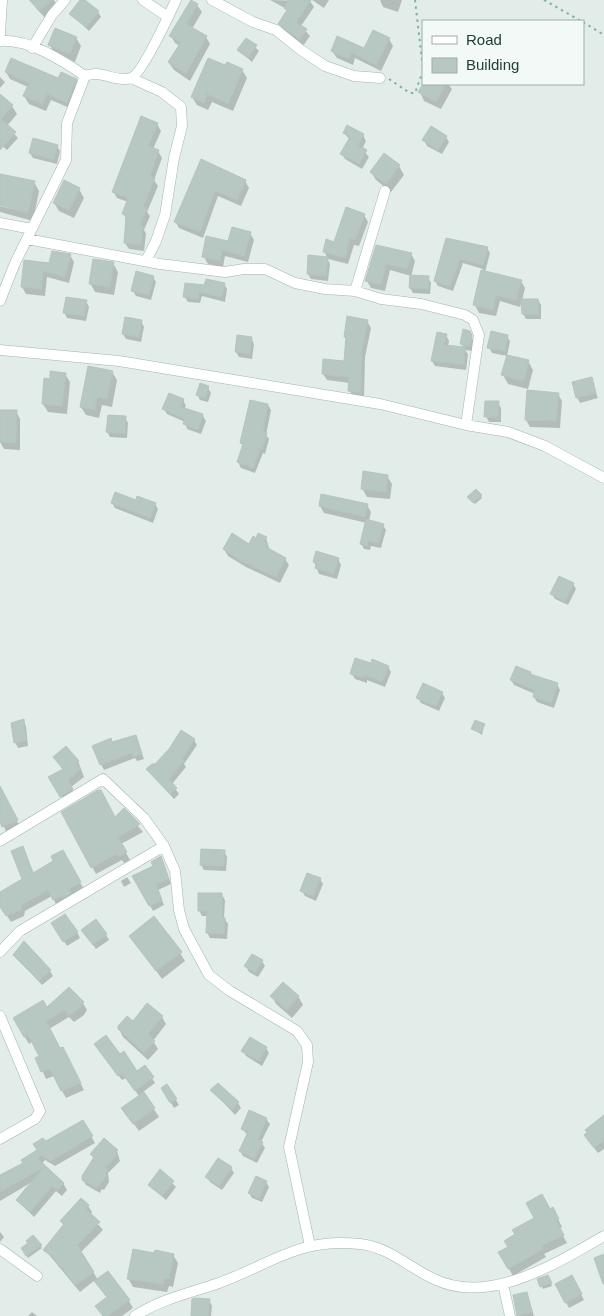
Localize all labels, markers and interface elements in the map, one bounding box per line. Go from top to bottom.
legend [422,20,584,85]
text: Road [466,31,502,48]
text: Building [466,56,519,73]

